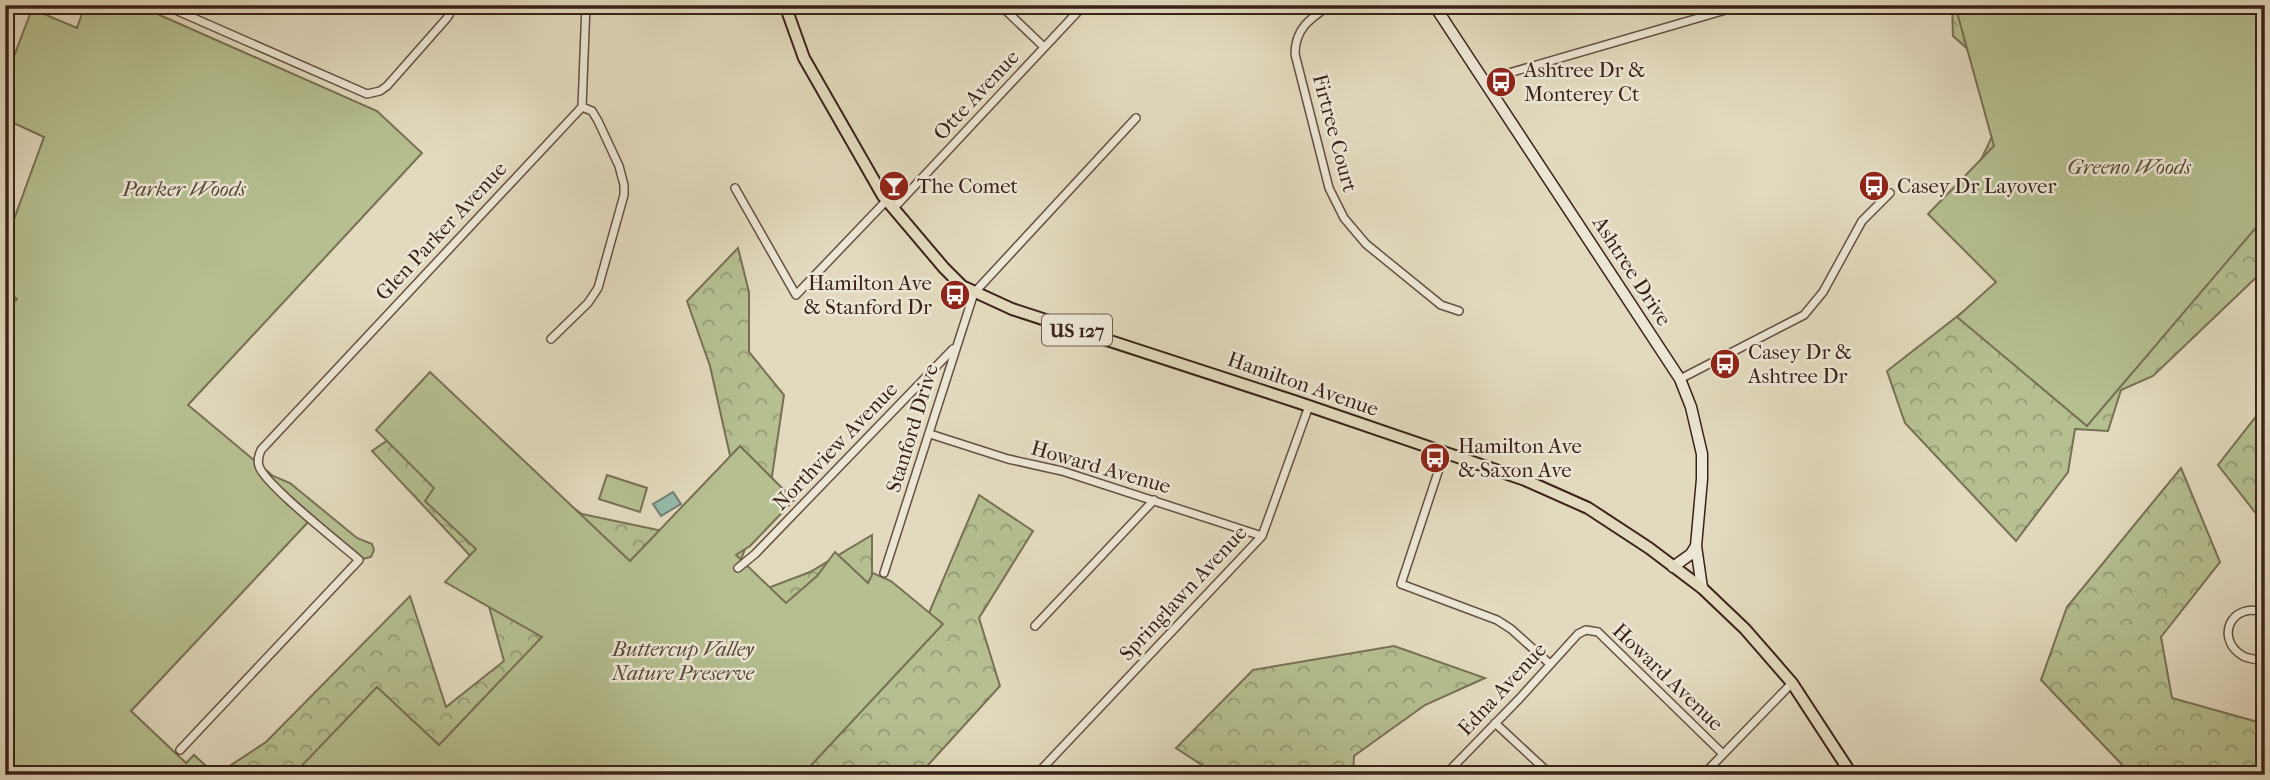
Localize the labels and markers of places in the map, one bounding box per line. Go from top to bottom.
place label: Ashtree Dr & Monterey Ct [1523,58,1645,106]
bus stop icon: Ashtree Dr & Monterey Ct [1484,65,1518,99]
bar icon: The Comet [877,169,911,203]
bus stop icon: Casey Dr Layover [1857,169,1891,203]
place label: The Comet [917,174,1019,198]
place label: Casey Dr Layover [1897,174,2056,198]
place label: Hamilton Ave & Stanford Dr [803,271,932,319]
bus stop icon: Hamilton Ave & Stanford Dr [938,278,972,312]
place label: Casey Dr & Ashtree Dr [1747,340,1852,388]
bus stop icon: Casey Dr & Ashtree Dr [1708,347,1742,381]
place label: Hamilton Ave & Saxon Ave [1458,434,1582,482]
bus stop icon: Hamilton Ave & Saxon Ave [1418,441,1452,475]

